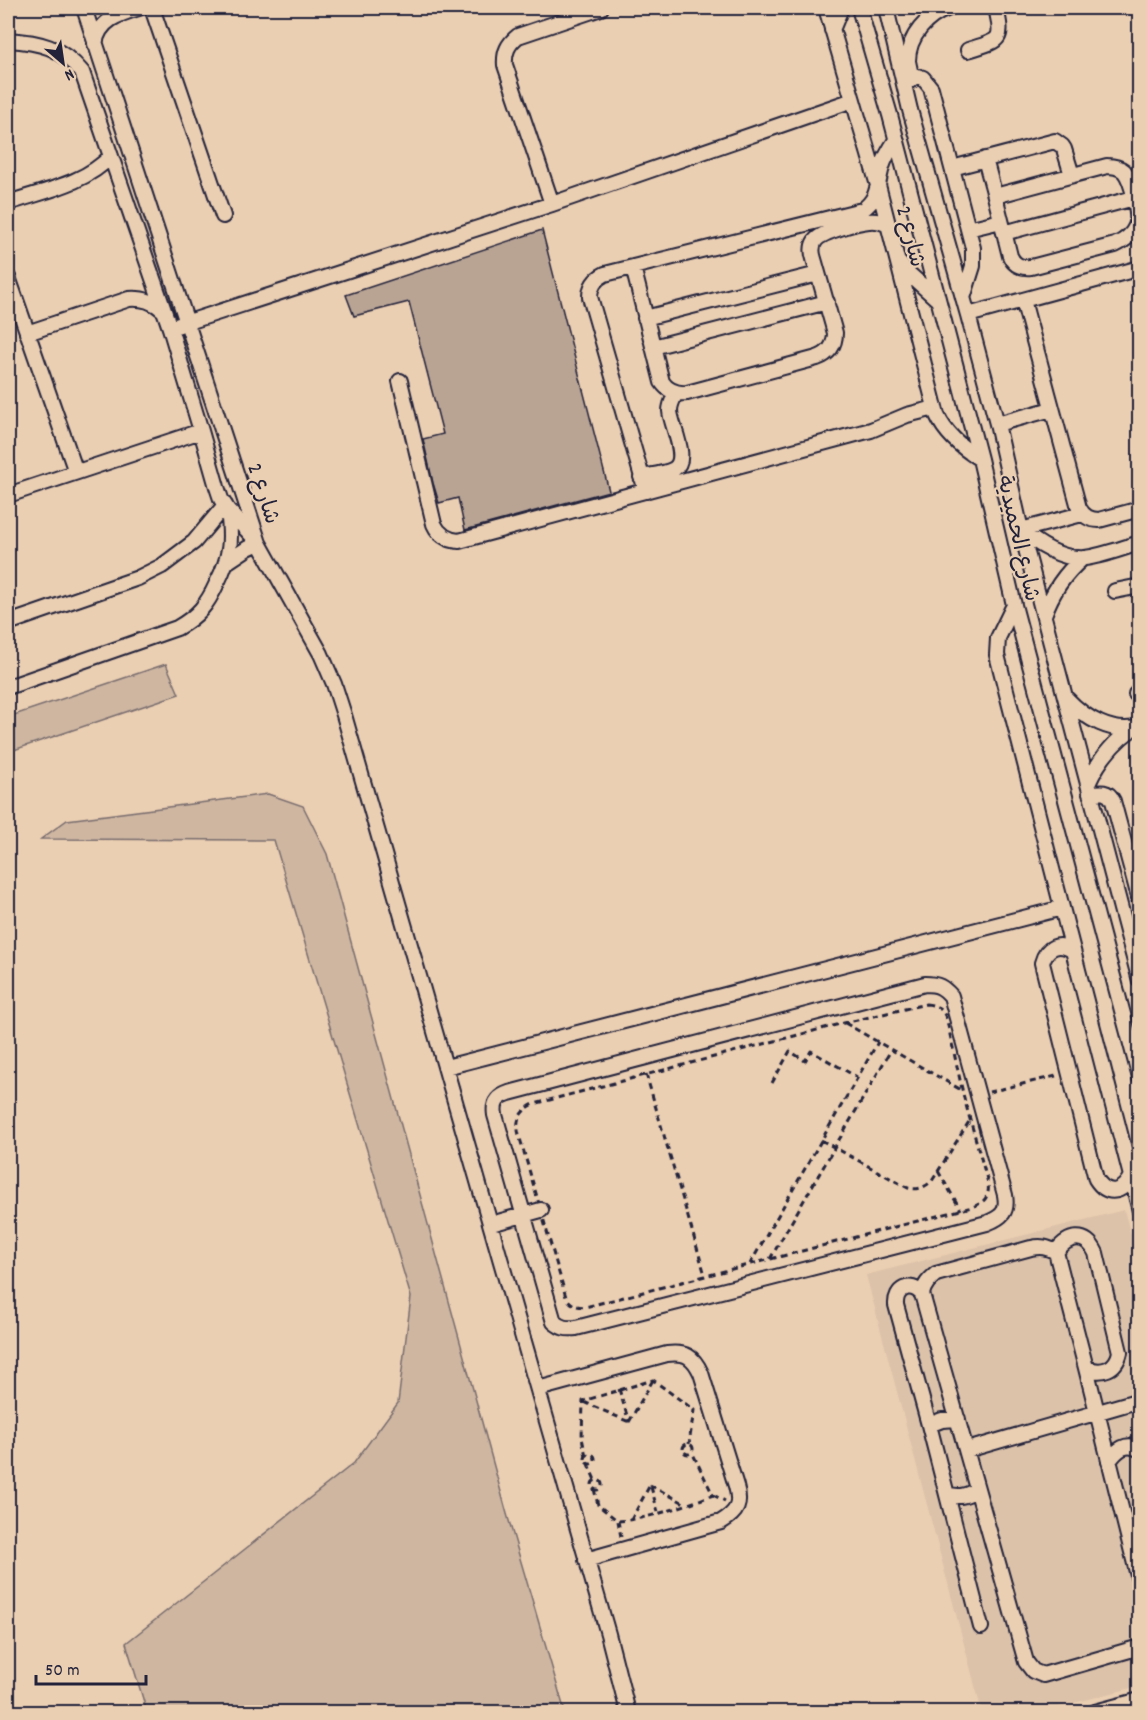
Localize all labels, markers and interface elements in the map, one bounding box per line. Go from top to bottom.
north arrow [33,33,93,93]
text: N [60,62,78,86]
street label: شارع 2 [886,203,931,271]
street label: شارع 2 [237,460,286,528]
street label: شارع الحميدية [987,473,1046,605]
scale bar [36,1648,146,1686]
text: 50 m [45,1659,80,1684]

